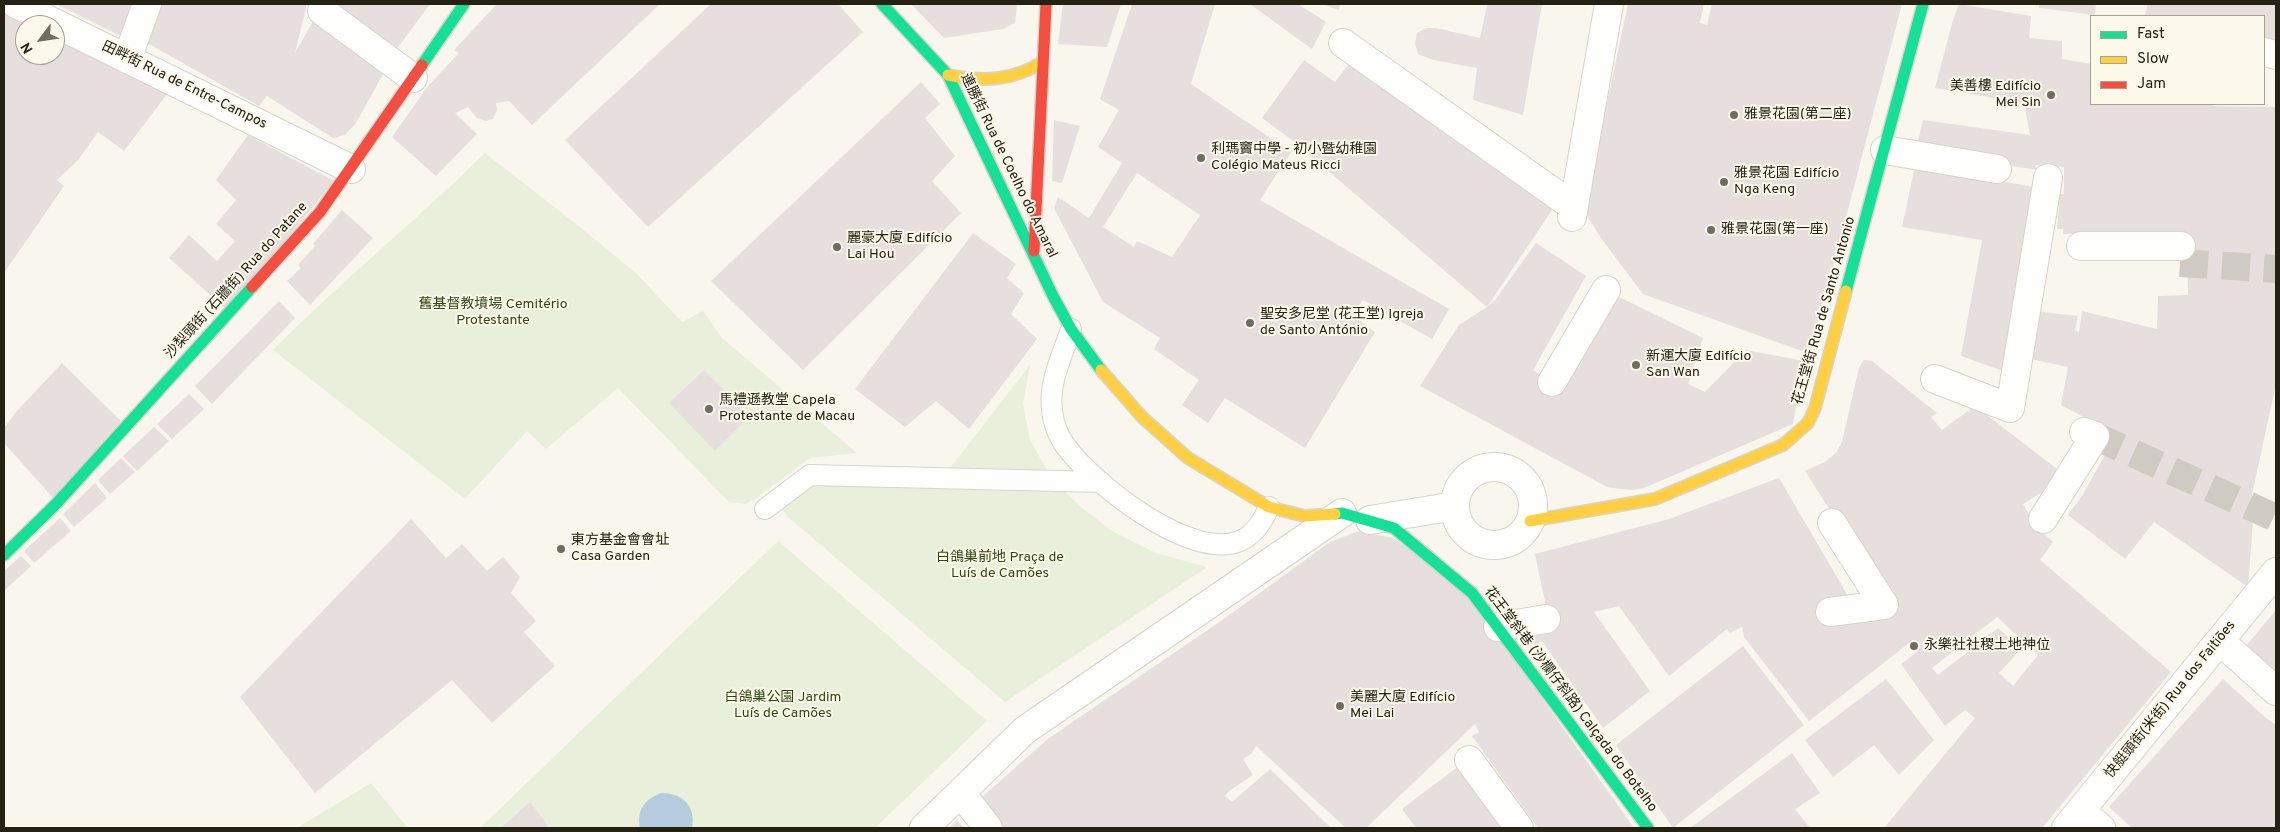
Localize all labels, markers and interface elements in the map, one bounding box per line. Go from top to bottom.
north arrow [15,15,65,65]
legend [2090,15,2265,105]
text: Fast [2137,25,2165,44]
text: N [18,39,37,56]
street label: 田畔街 Rua de Entre-Campos [99,39,269,133]
text: Slow [2137,50,2169,69]
street label: 連勝街 Rua de Coelho do Amaral [956,71,1060,261]
text: Jam [2137,75,2166,94]
place label: 美善樓 Edifício Mei Sin [1950,79,2041,111]
marker: 美善樓 Edifício Mei Sin [2045,89,2057,101]
place label: 雅景花園(第二座) [1744,107,1852,123]
marker: 雅景花園(第二座) [1728,109,1740,121]
place label: 利瑪竇中學 - 初小暨幼稚園 Colégio Mateus Ricci [1211,142,1377,174]
marker: 利瑪竇中學 - 初小暨幼稚園 Colégio Mateus Ricci [1195,152,1207,164]
place label: 雅景花園 Edifício Nga Keng [1734,166,1839,198]
marker: 雅景花園 Edifício Nga Keng [1718,176,1730,188]
street label: 沙梨頭街 (石牆街) Rua do Patane [162,199,312,363]
street label: 花王堂街 Rua de Santo Antonio [1790,215,1860,407]
place label: 雅景花園(第一座) [1721,222,1829,238]
marker: 雅景花園(第一座) [1705,224,1717,236]
place label: 麗豪大廈 Edifício Lai Hou [847,231,952,264]
marker: 麗豪大廈 Edifício Lai Hou [831,241,843,253]
park label: 舊基督教墳場 Cemitério Protestante [419,297,567,330]
place label: 聖安多尼堂 (花王堂) Igreja de Santo António [1260,307,1424,340]
marker: 聖安多尼堂 (花王堂) Igreja de Santo António [1244,317,1256,329]
place label: 新運大廈 Edifício San Wan [1646,349,1751,382]
marker: 新運大廈 Edifício San Wan [1630,359,1642,371]
place label: 馬禮遜教堂 Capela Protestante de Macau [719,393,855,426]
marker: 馬禮遜教堂 Capela Protestante de Macau [703,403,715,415]
place label: 東方基金會會址 Casa Garden [571,533,669,566]
marker: 東方基金會會址 Casa Garden [555,543,567,555]
park label: 白鴿巢前地 Praça de Luís de Camões [936,550,1064,582]
street label: 花王堂斜巷 (沙欄仔斜路) Calçada do Botelho [1480,584,1660,816]
street label: 快艇頭街(米街) Rua dos Faitiões [2102,618,2240,782]
place label: 永樂社社稷土地神位 [1924,638,2050,654]
marker: 永樂社社稷土地神位 [1908,640,1920,652]
park label: 白鴿巢公園 Jardim Luís de Camões [725,690,841,722]
place label: 美麗大廈 Edifício Mei Lai [1350,690,1455,722]
marker: 美麗大廈 Edifício Mei Lai [1334,700,1346,712]

